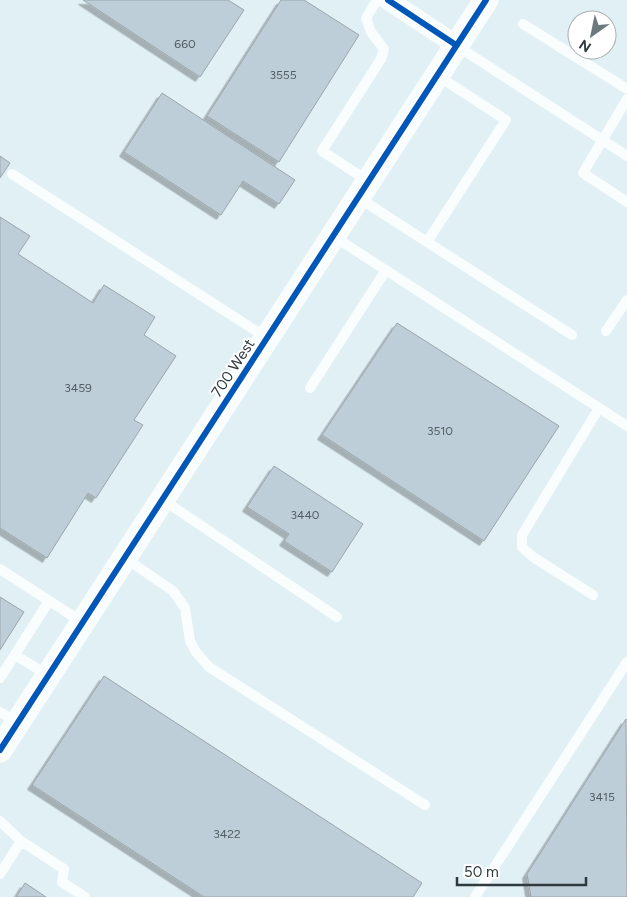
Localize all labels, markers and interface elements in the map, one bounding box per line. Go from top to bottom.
north arrow [567,10,617,60]
text: N [576,35,594,56]
house number: 660 [174,37,196,51]
house number: 3555 [269,68,297,82]
street label: 700 West [208,335,259,400]
house number: 3459 [64,381,92,395]
house number: 3510 [427,424,453,438]
house number: 3440 [290,508,320,522]
house number: 3415 [589,790,615,804]
house number: 3422 [213,827,241,841]
scale bar [457,854,586,886]
text: 50 m [464,863,499,881]

